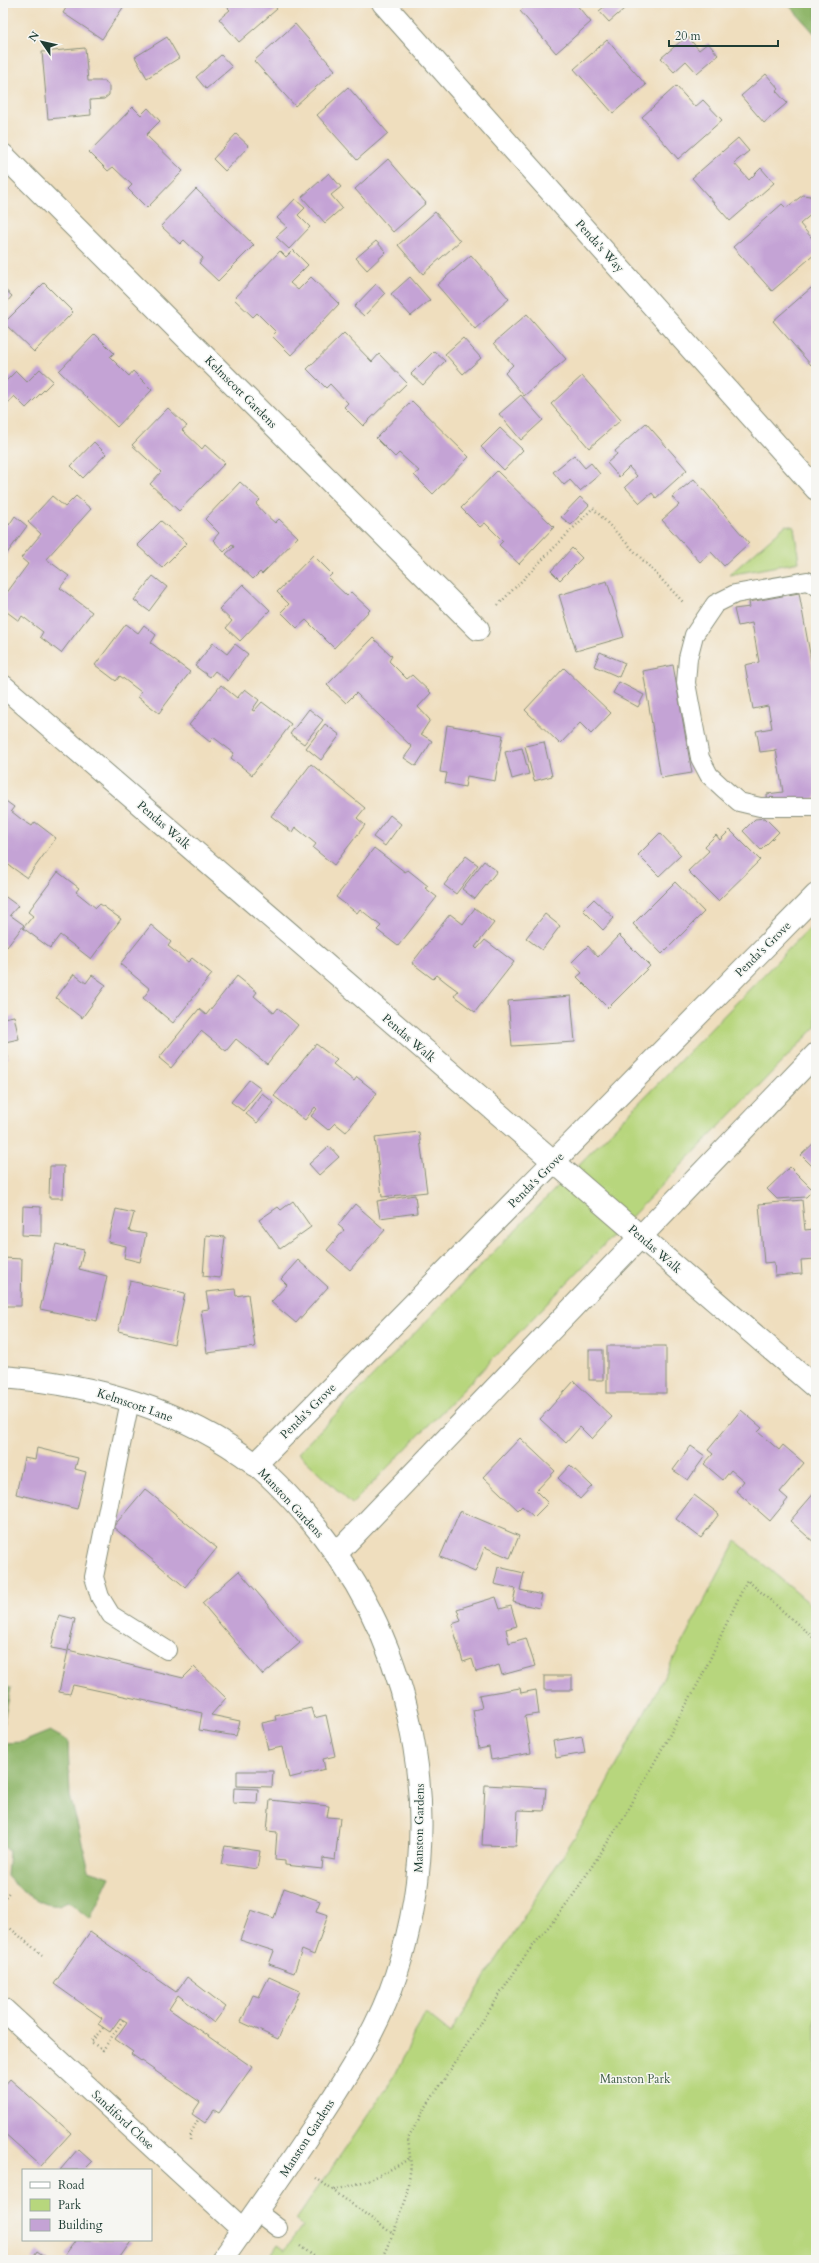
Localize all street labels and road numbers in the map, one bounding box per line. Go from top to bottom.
street label: Penda's Way [572,216,628,276]
street label: Kelmscott Gardens [201,352,281,432]
street label: Pendas Walk [134,797,195,853]
street label: Penda's Grove [732,918,794,980]
street label: Pendas Walk [379,1010,440,1066]
street label: Penda's Grove [505,1149,567,1211]
street label: Pendas Walk [625,1221,686,1277]
street label: Penda's Grove [277,1380,339,1442]
street label: Kelmscott Lane [95,1385,175,1425]
street label: Manston Gardens [255,1465,327,1541]
street label: Manston Gardens [410,1783,428,1873]
street label: Sandiford Close [88,2087,158,2153]
street label: Manston Gardens [276,2096,338,2180]

